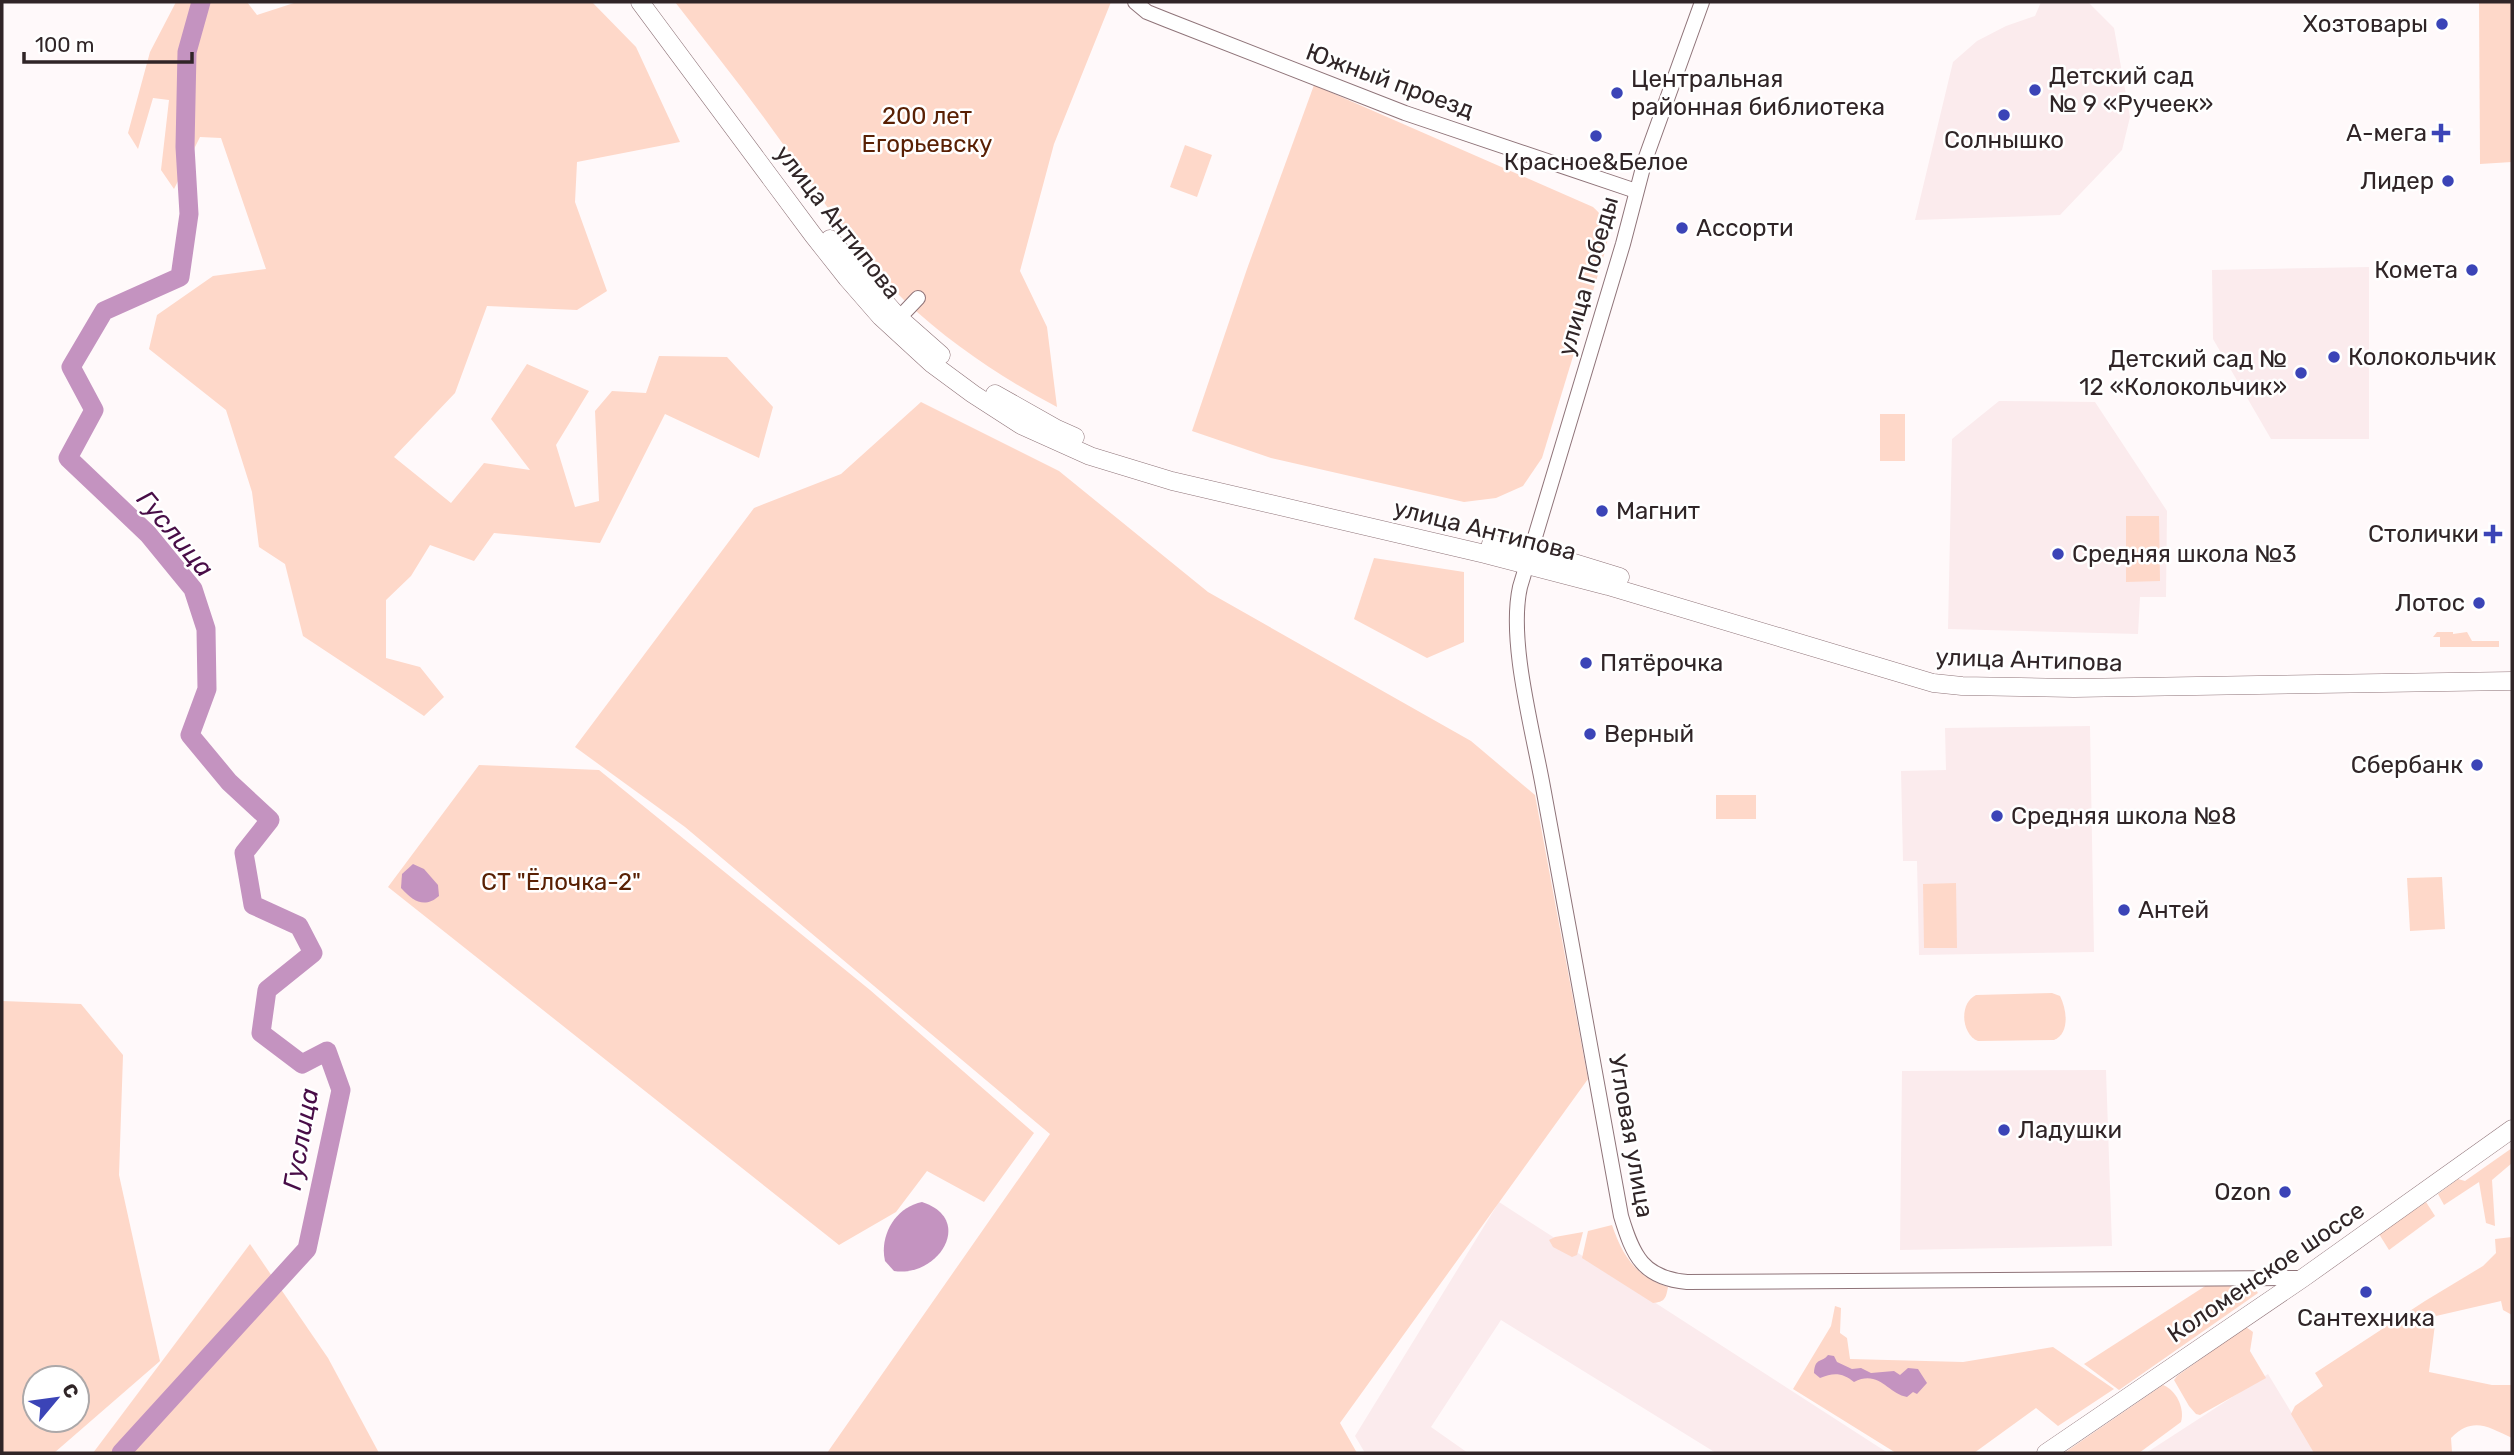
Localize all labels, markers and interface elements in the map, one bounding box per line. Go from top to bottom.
place label: Хозтовары [2303,10,2428,38]
marker: Хозтовары [2434,16,2450,32]
scale bar [24,21,192,65]
text: 100 m [35,32,94,57]
street label: Южный проезд [1302,38,1478,124]
place label: Детский сад № 9 «Ручеек» [2049,62,2213,118]
place label: Центральная районная библиотека [1631,65,1885,121]
marker: Детский сад № 9 «Ручеек» [2027,82,2043,98]
marker: Центральная районная библиотека [1609,85,1625,101]
park label: 200 лет Егорьевску [862,102,992,158]
marker: Солнышко [1996,107,2012,123]
place label: А-мега [2346,119,2427,147]
marker: А-мега [2433,125,2449,141]
place label: Солнышко [1944,126,2064,154]
marker: Красное&Белое [1588,128,1604,144]
street label: улица Антипова [769,140,907,304]
place label: Красное&Белое [1504,148,1688,176]
place label: Лидер [2360,167,2434,195]
marker: Лидер [2440,173,2456,189]
street label: улица Победы [1552,193,1624,359]
place label: Ассорти [1696,214,1794,242]
marker: Ассорти [1674,220,1690,236]
place label: Комета [2374,256,2458,284]
marker: Комета [2464,262,2480,278]
place label: Колокольчик [2348,343,2496,371]
place label: Детский сад № 12 «Колокольчик» [2079,345,2287,401]
marker: Колокольчик [2326,349,2342,365]
marker: Детский сад № 12 «Колокольчик» [2293,365,2309,381]
water label: Гуслица [130,485,220,583]
street label: улица Антипова [1391,494,1579,566]
place label: Магнит [1616,497,1700,525]
marker: Магнит [1594,503,1610,519]
place label: Столички [2368,520,2479,548]
marker: Столички [2485,526,2501,542]
place label: Средняя школа №3 [2072,540,2297,568]
marker: Средняя школа №3 [2050,546,2066,562]
place label: Лотос [2395,589,2465,617]
marker: Лотос [2471,595,2487,611]
street label: улица Антипова [1935,643,2123,677]
place label: Пятёрочка [1600,649,1723,677]
marker: Пятёрочка [1578,655,1594,671]
place label: Верный [1604,720,1694,748]
marker: Верный [1582,726,1598,742]
place label: Сбербанк [2351,751,2463,779]
marker: Сбербанк [2469,757,2485,773]
place label: Средняя школа №8 [2011,802,2237,830]
marker: Средняя школа №8 [1989,808,2005,824]
park label: СТ "Ёлочка-2" [481,868,641,896]
place label: Антей [2138,896,2209,924]
marker: Антей [2116,902,2132,918]
street label: Угловая улица [1603,1052,1659,1220]
water label: Гуслица [277,1086,325,1192]
place label: Ладушки [2018,1116,2122,1144]
marker: Ладушки [1996,1122,2012,1138]
place label: Ozon [2214,1178,2271,1206]
marker: Ozon [2277,1184,2293,1200]
street label: Коломенское шоссе [2162,1196,2370,1348]
marker: Сантехника [2358,1284,2374,1300]
place label: Сантехника [2297,1304,2435,1332]
north arrow [21,1364,91,1434]
text: С [57,1380,84,1402]

